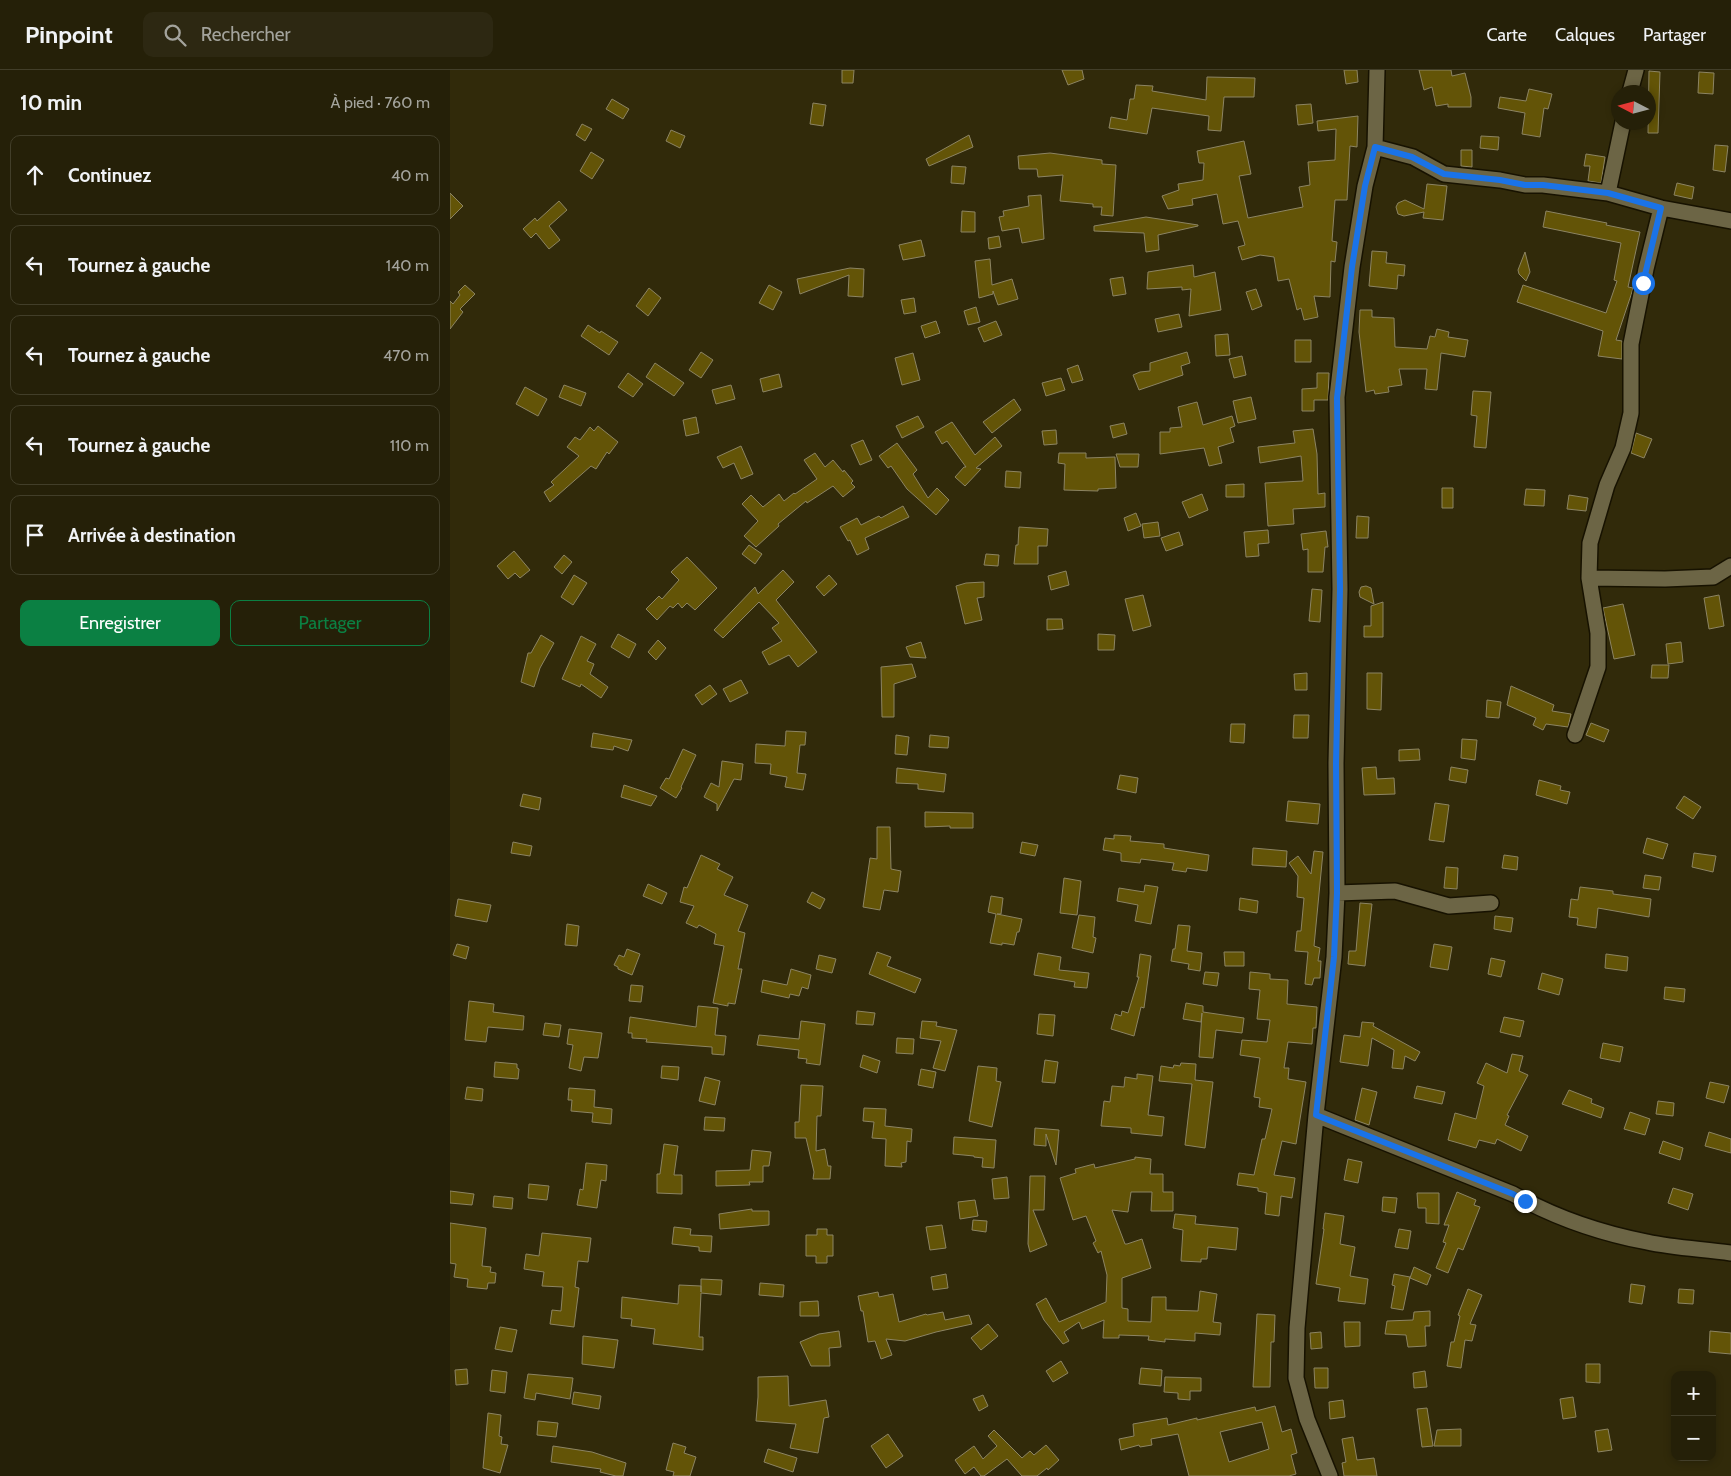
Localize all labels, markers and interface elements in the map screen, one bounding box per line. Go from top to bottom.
search box [143,12,493,57]
text: Pinpoint [25,20,113,49]
icon: search [161,21,189,49]
text: Rechercher [201,23,291,46]
text: Carte [1486,24,1527,46]
text: Calques [1555,24,1615,46]
text: Partager [1643,24,1706,46]
north arrow [1611,85,1656,130]
text: 10 min [20,90,82,115]
text: À pied · 760 m [331,93,430,112]
icon: ahead [21,161,49,189]
text: Continuez [68,164,151,187]
text: 40 m [391,166,429,185]
icon: left [21,251,49,279]
text: Tournez à gauche [68,254,210,277]
text: 140 m [386,256,429,275]
route start [1632,272,1655,295]
icon: left [21,341,49,369]
text: Tournez à gauche [68,344,210,367]
text: 470 m [383,346,429,365]
icon: left [21,431,49,459]
text: Tournez à gauche [68,434,210,457]
text: 110 m [390,436,429,455]
icon: arrive [21,521,49,549]
text: Arrivée à destination [68,524,236,547]
button: Enregistrer [20,600,220,646]
button: Partager [230,600,430,646]
route end [1514,1190,1537,1213]
map controls [1671,1371,1716,1461]
button: + [1671,1371,1716,1416]
button: − [1671,1416,1716,1461]

